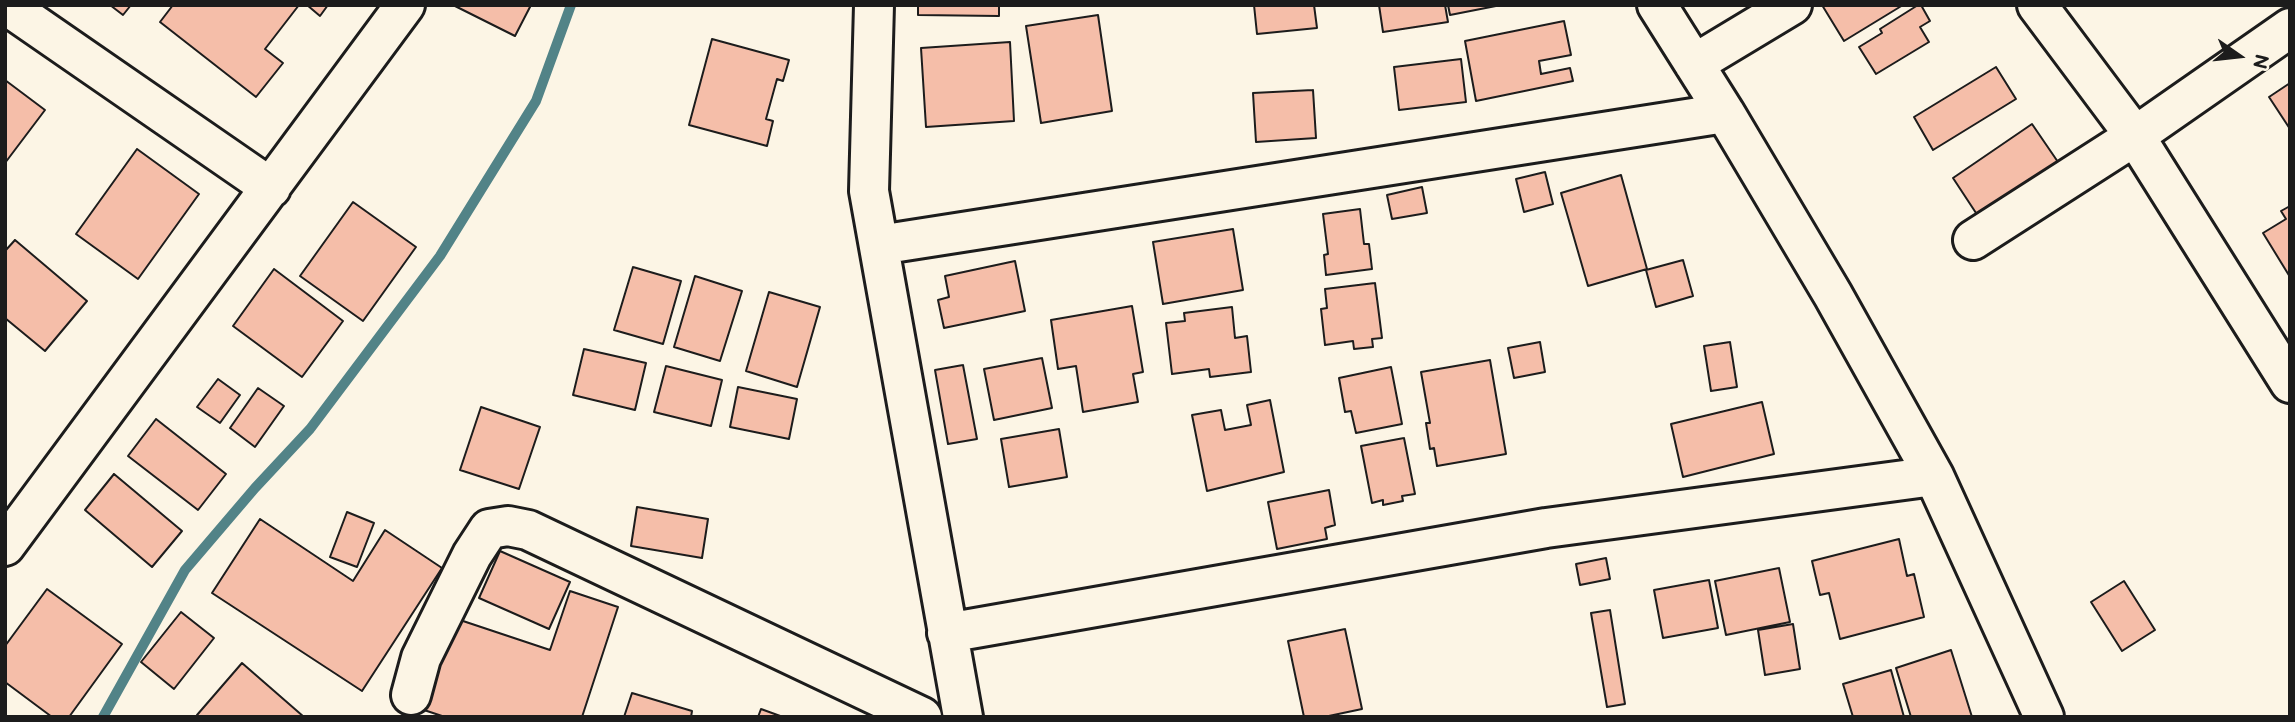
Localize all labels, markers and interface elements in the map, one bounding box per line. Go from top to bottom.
north arrow [2204,21,2274,91]
text: N [2247,51,2273,71]

